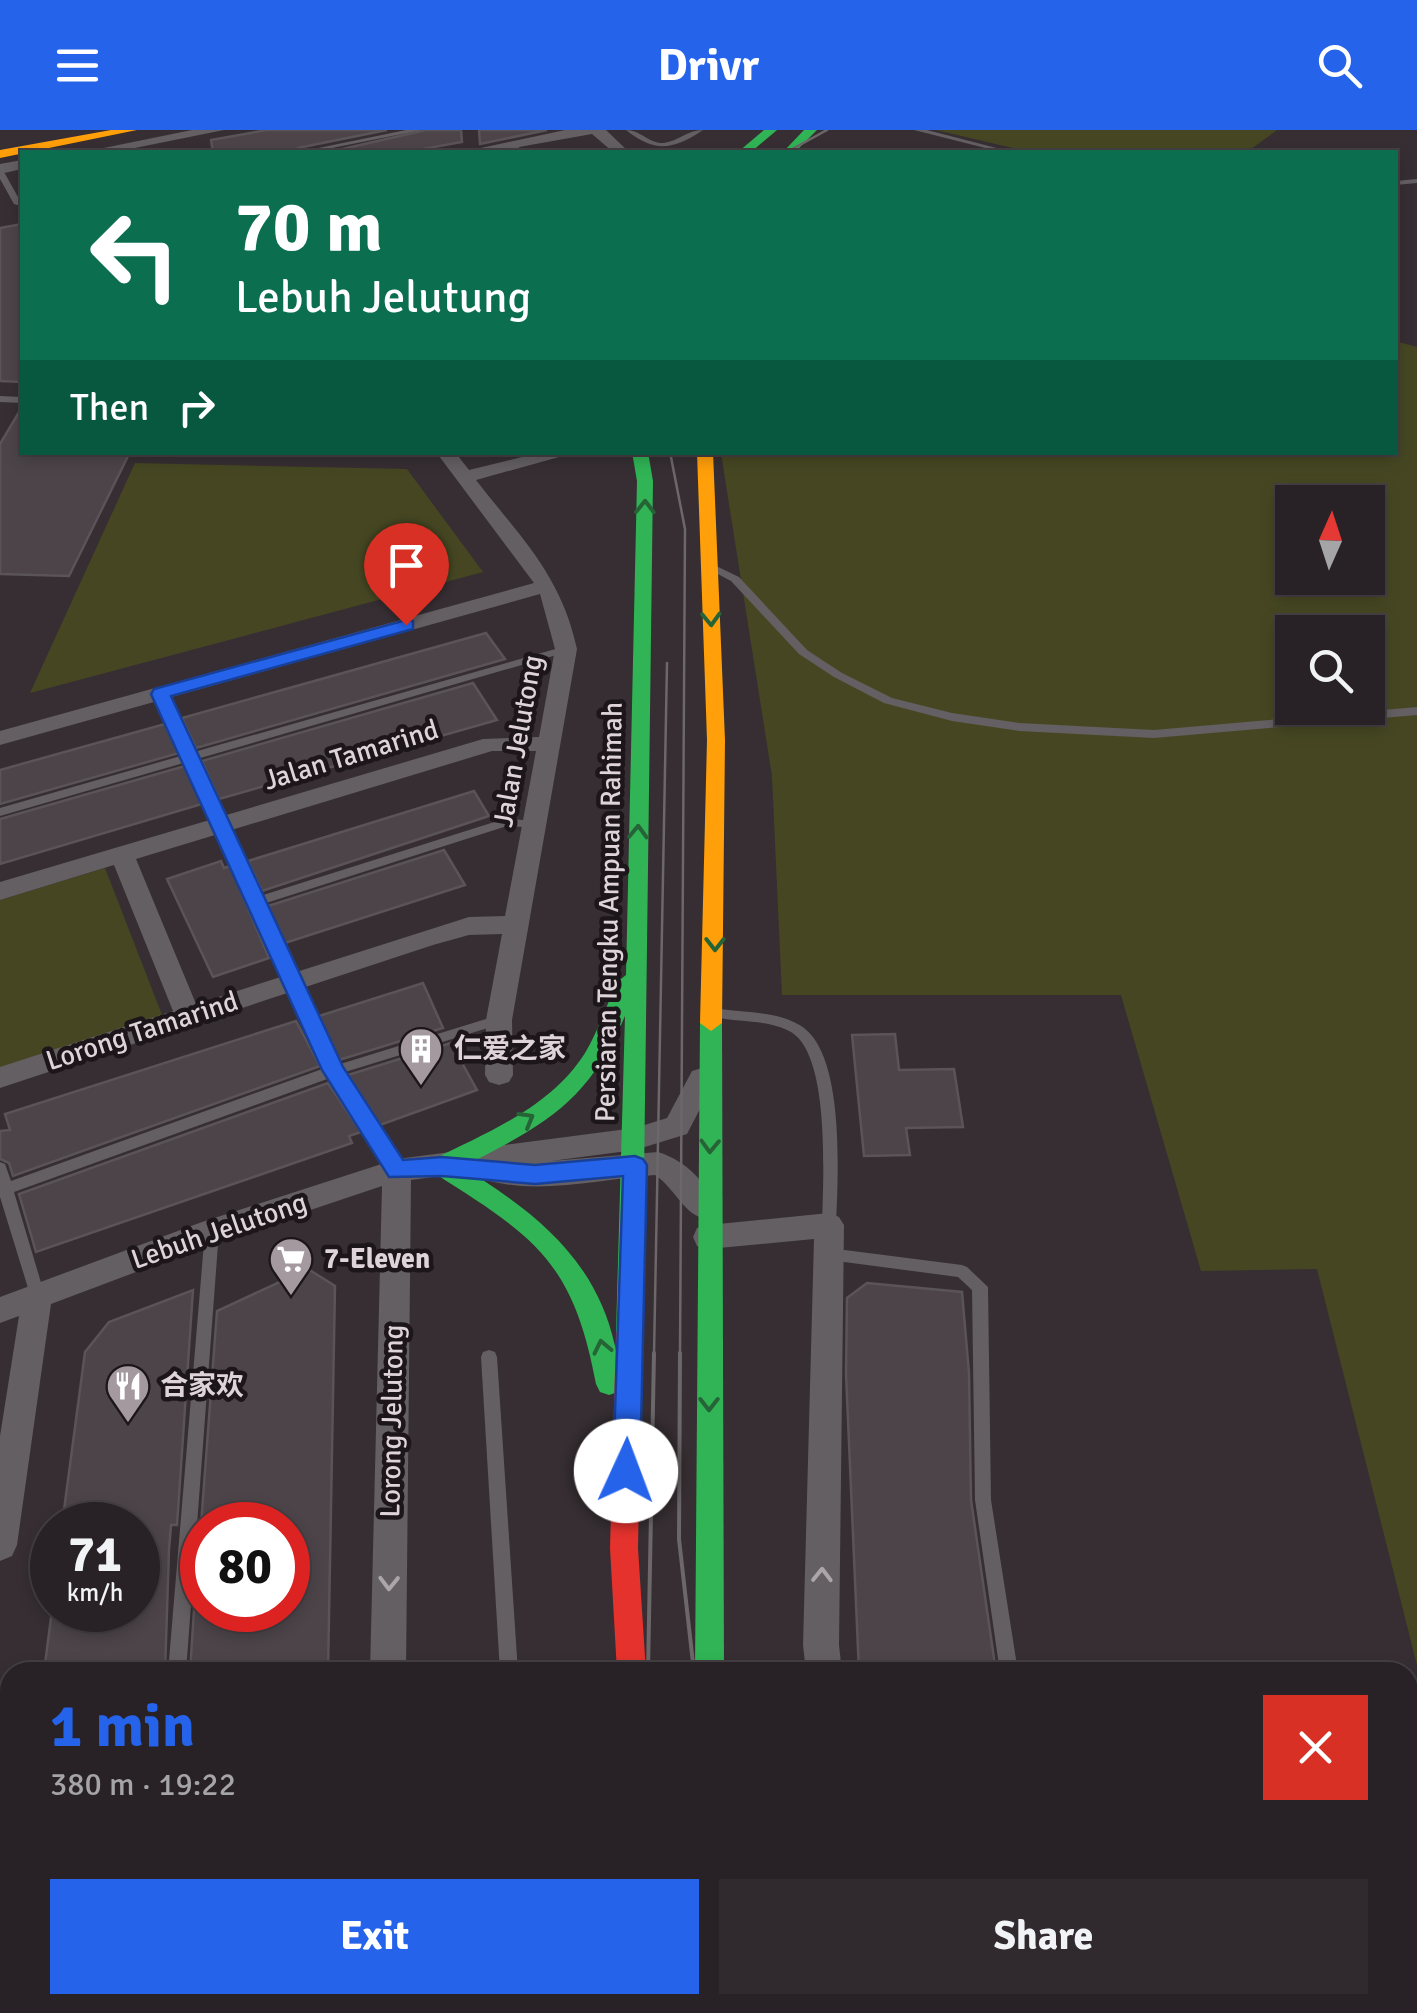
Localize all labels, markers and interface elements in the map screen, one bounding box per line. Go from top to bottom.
icon: menu [50,38,105,93]
text: Drivr [658,38,759,93]
icon: search [1312,38,1367,93]
text: 70 m [235,184,383,270]
icon: left [70,190,200,320]
text: Lebuh Jelutung [235,270,531,325]
icon: right [169,380,224,435]
text: Then [70,384,149,431]
north arrow [1275,485,1385,595]
map controls [1275,485,1385,725]
one-way arrow [634,498,656,514]
pin [364,523,449,626]
icon: arrive [379,538,434,593]
one-way arrow [700,612,721,628]
button: search [1275,615,1385,725]
street label: Jalan Jelutong [486,652,550,830]
street label: Persiaran Tengku Ampuan Rahimah [588,702,630,1122]
street label: Jalan Tamarind [260,712,442,798]
one-way arrow [628,823,649,839]
one-way arrow [704,937,725,953]
street label: Lorong Tamarind [42,984,242,1078]
building icon: 仁爱之家 [398,1026,444,1087]
place label: 仁爱之家 [454,1032,566,1066]
one-way arrow [516,1112,534,1131]
one-way arrow [699,1138,720,1154]
street label: Lebuh Jelutong [127,1185,311,1277]
supermarket icon: 7-Eleven [268,1236,314,1297]
place label: 7-Eleven [324,1242,430,1276]
street label: Lorong Jelutong [373,1324,411,1518]
one-way arrow [593,1339,614,1356]
restaurant icon: 合家欢 [105,1363,151,1424]
place label: 合家欢 [160,1369,244,1403]
one-way arrow [698,1397,719,1413]
position arrow [574,1419,678,1523]
speed limit sign: 80 [180,1502,310,1632]
text: 71 [68,1524,122,1586]
one-way arrow [811,1567,833,1582]
one-way arrow [379,1575,400,1591]
text: km/h [67,1577,123,1608]
text: 1 min [50,1690,195,1764]
button: close [1263,1695,1368,1800]
text: 380 m · 19:22 [50,1765,236,1804]
button: Exit [50,1879,699,1994]
button: Share [719,1879,1368,1994]

